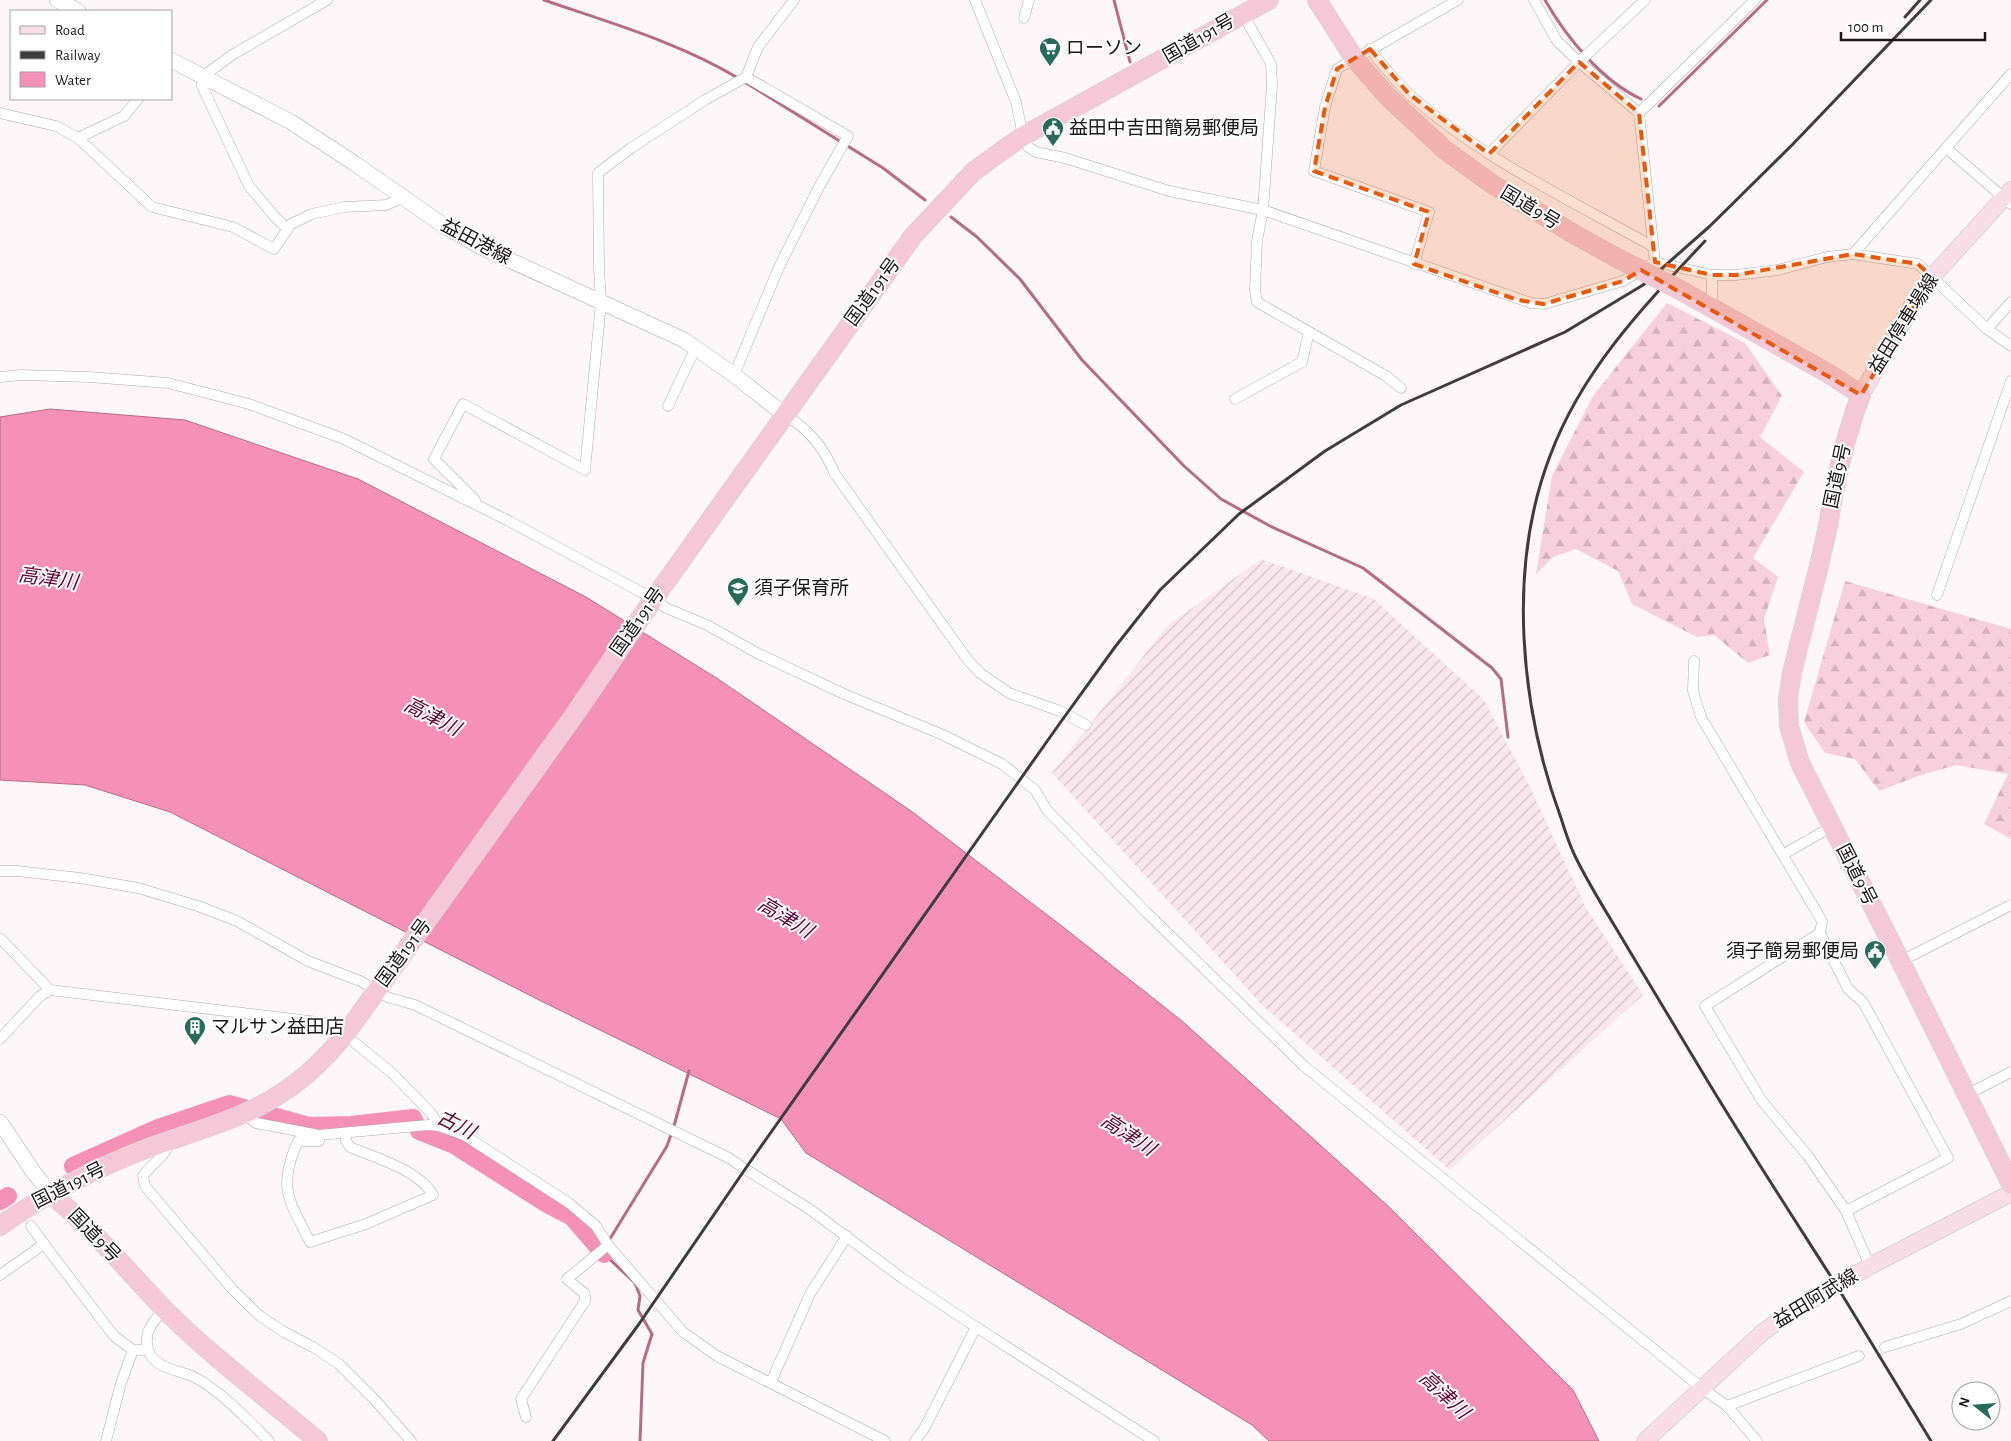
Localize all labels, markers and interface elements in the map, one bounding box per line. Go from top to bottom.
legend [10,10,172,100]
street label: 国道191号 [1160,10,1238,67]
scale bar [1841,10,1985,42]
text: 100 m [1848,20,1883,35]
text: Road [55,23,85,38]
supermarket icon: ローソン [1038,36,1062,67]
place label: ローソン [1066,39,1142,58]
text: Railway [55,48,101,63]
text: Water [55,73,91,88]
public building icon: 益田中吉田簡易郵便局 [1041,116,1065,147]
place label: 益田中吉田簡易郵便局 [1069,117,1259,138]
street label: 国道9号 [1497,182,1564,233]
street label: 益田港線 [438,214,515,268]
street label: 国道191号 [841,254,904,330]
street label: 益田停車場線 [1865,270,1942,377]
street label: 国道9号 [1821,442,1854,510]
water label: 高津川 [17,564,81,593]
school or university icon: 須子保育所 [726,576,750,607]
place label: 須子保育所 [754,578,849,598]
street label: 国道191号 [607,584,668,660]
water label: 高津川 [401,694,466,740]
street label: 国道9号 [1833,841,1880,909]
water label: 高津川 [754,893,818,943]
street label: 国道191号 [372,915,435,991]
public building icon: 須子簡易郵便局 [1863,939,1887,970]
place label: 須子簡易郵便局 [1726,940,1859,961]
building icon: マルサン益田店 [183,1015,207,1046]
place label: マルサン益田店 [211,1016,344,1037]
water label: 古川 [434,1106,481,1144]
water label: 高津川 [1097,1109,1161,1161]
street label: 国道191号 [29,1159,109,1212]
street label: 国道9号 [64,1205,124,1266]
street label: 益田阿武線 [1770,1266,1862,1332]
water label: 高津川 [1415,1366,1475,1424]
north arrow [1951,1381,2001,1431]
text: N [1956,1396,1973,1409]

